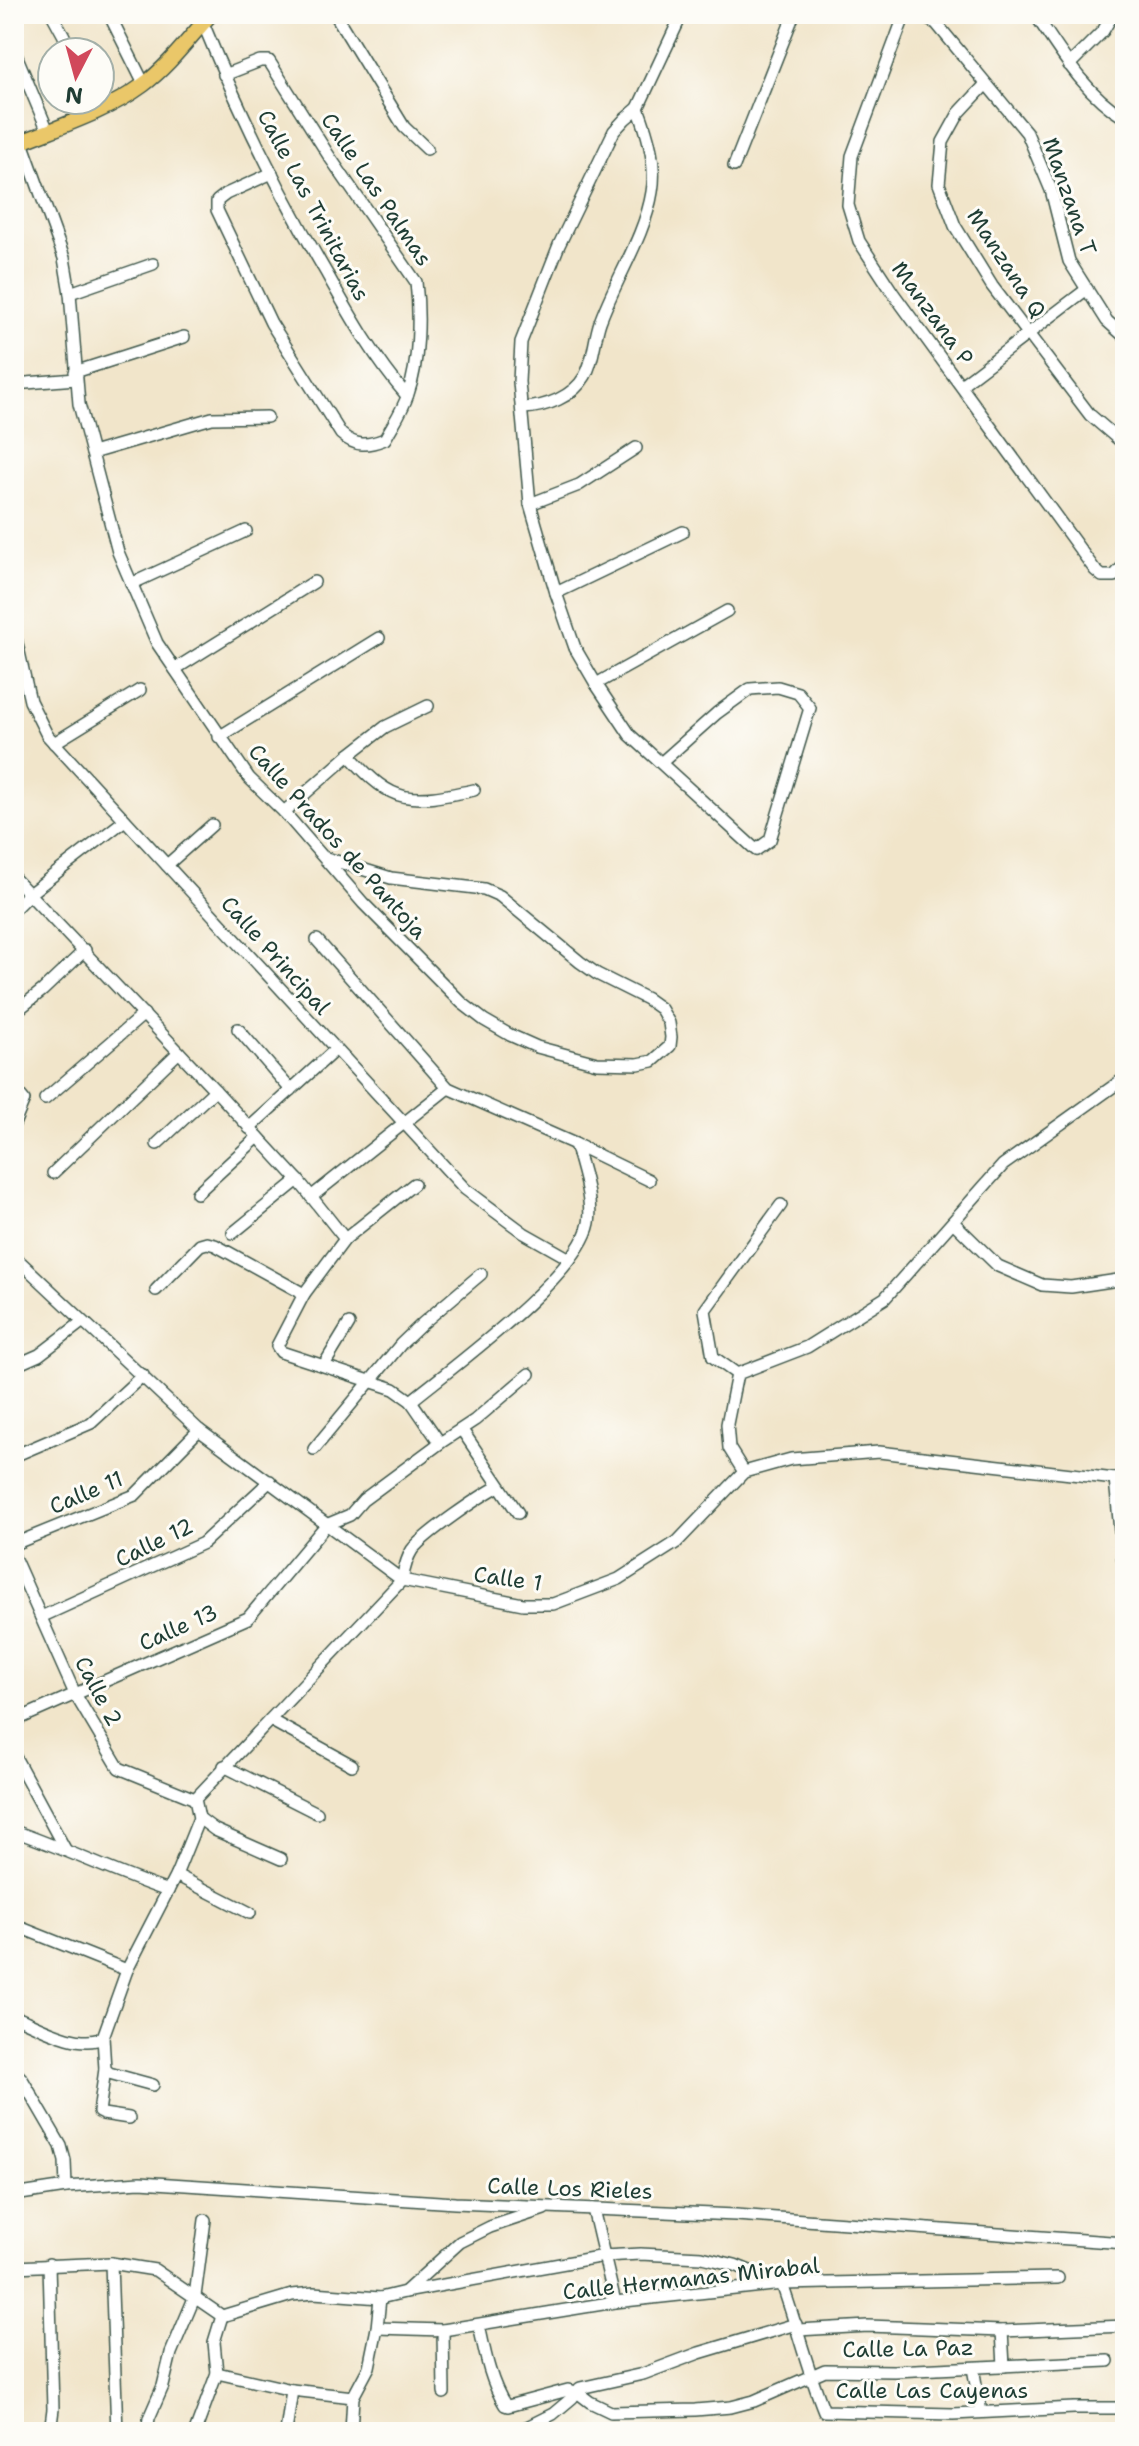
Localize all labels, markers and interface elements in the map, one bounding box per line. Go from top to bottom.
north arrow [36,36,116,116]
text: N [64,80,84,111]
street label: Calle Las Trinitarias [251,105,376,306]
street label: Calle Las Palmas [315,107,439,272]
street label: Manzana T [1036,134,1103,259]
street label: Manzana Q [960,203,1053,323]
street label: Manzana P [885,256,980,371]
street label: Calle Prados de Pantoja [242,737,433,945]
street label: Calle Principal [215,890,337,1021]
street label: Calle 11 [45,1464,127,1521]
street label: Calle 12 [110,1511,198,1574]
street label: Calle 1 [472,1559,544,1598]
street label: Calle 13 [134,1597,222,1658]
street label: Calle 2 [68,1651,129,1731]
street label: Calle Los Rieles [487,2171,653,2206]
street label: Calle Hermanas Mirabal [561,2251,821,2306]
street label: Calle La Paz [842,2333,974,2364]
street label: Calle Las Cayenas [836,2376,1028,2405]

